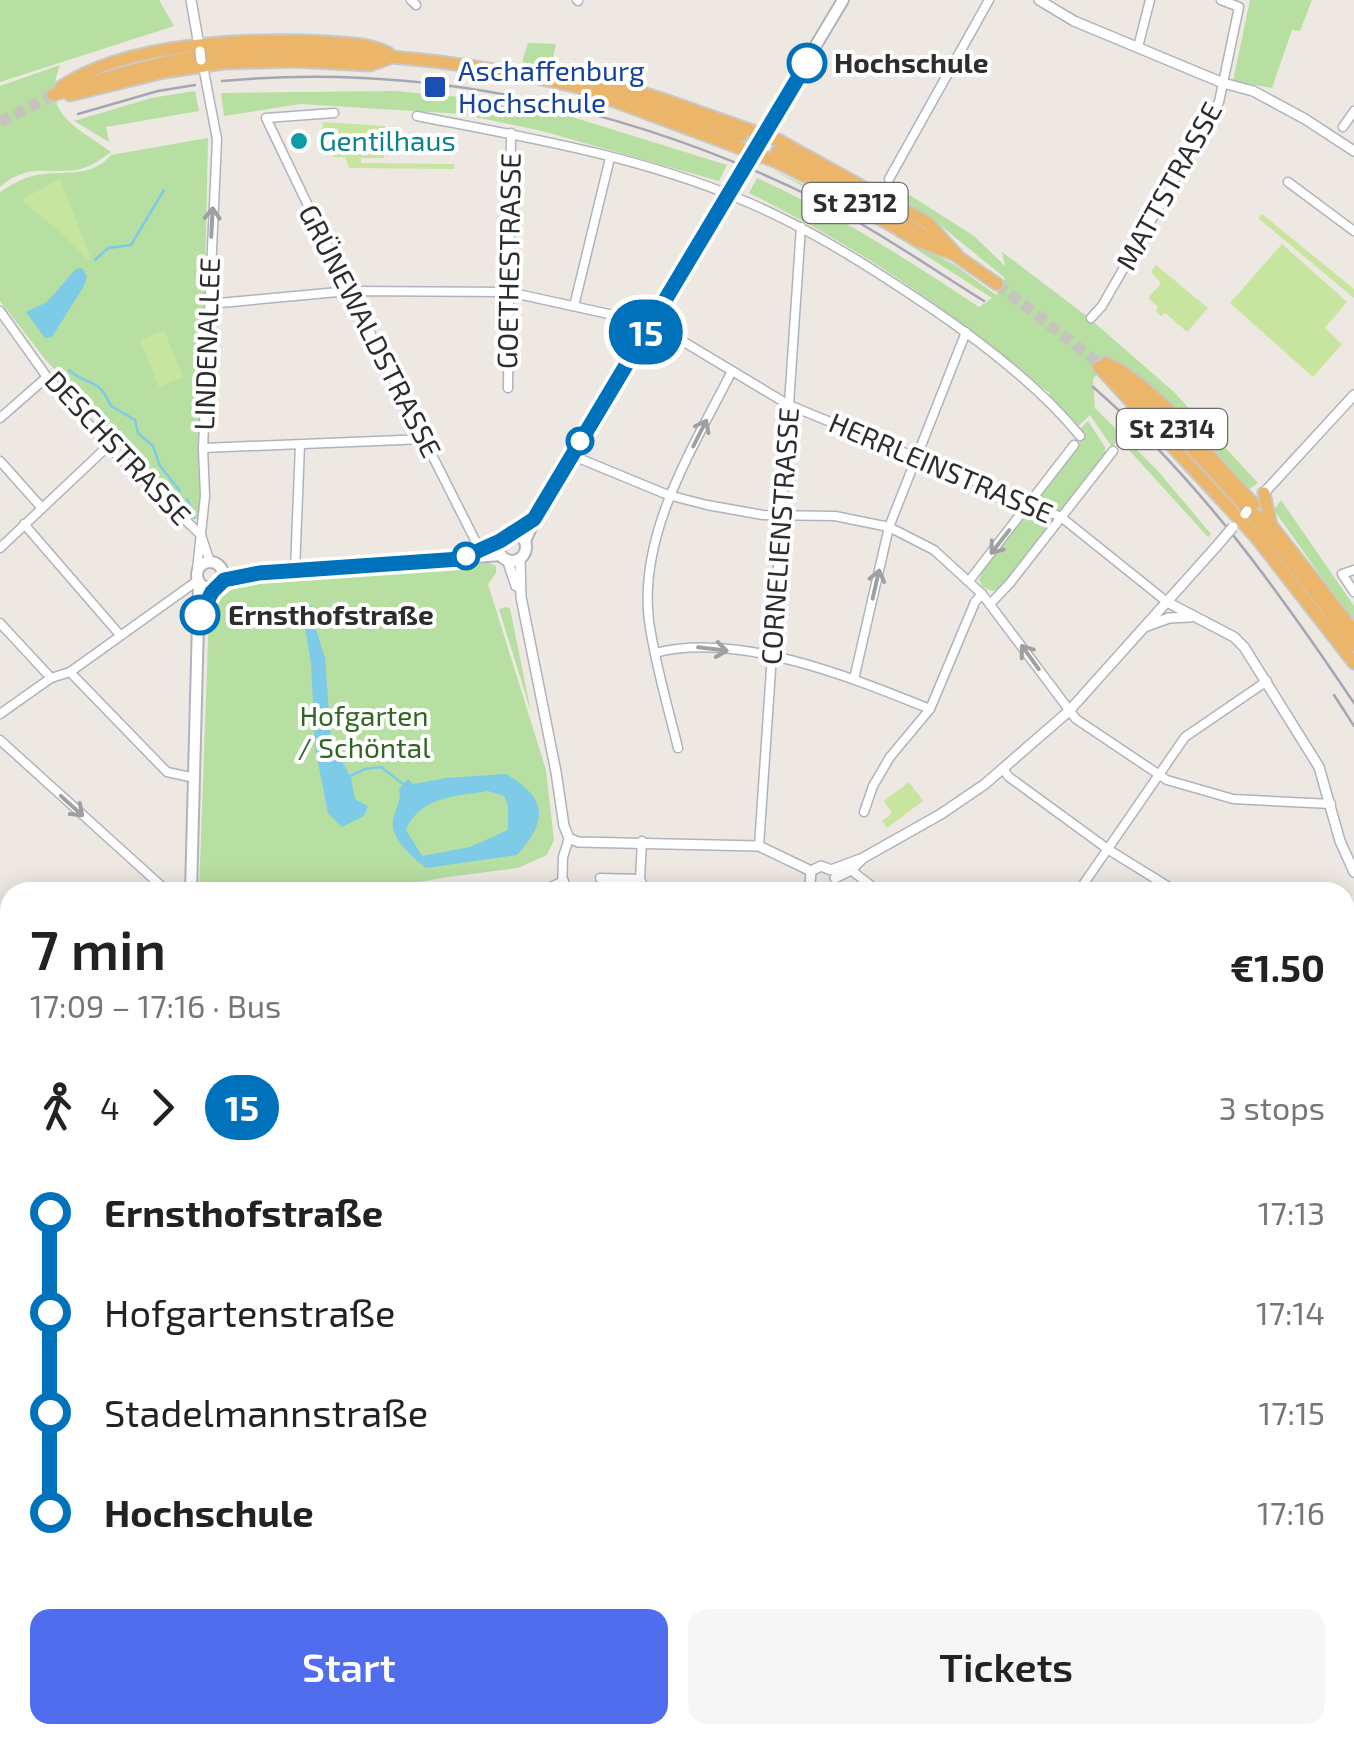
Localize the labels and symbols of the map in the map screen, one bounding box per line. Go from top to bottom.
marker: Hochschule [788,44,826,82]
place label: Hochschule [834,45,988,79]
place label: Aschaffenburg Hochschule [458,53,645,119]
marker: Aschaffenburg Hochschule [422,74,448,100]
street label: MATTSTRASSE [1108,96,1228,275]
place label: Gentilhaus [319,123,456,157]
marker: Gentilhaus [288,130,310,152]
street label: GOETHESTRASSE [489,152,527,369]
road number: St 2312 [802,183,908,223]
street label: GRÜNEWALDSTRASSE [292,198,449,463]
one-way arrow [203,206,222,238]
street label: LINDENALLEE [186,257,226,431]
line badge: 15 [601,300,691,364]
street label: DESCHSTRASSE [39,363,199,531]
street label: HERRLEINSTRASSE [824,405,1058,530]
street label: CORNELIENSTRASSE [753,406,805,666]
road number: St 2314 [1117,409,1227,449]
one-way arrow [691,418,710,448]
unlabelled marker [567,428,593,454]
one-way arrow [989,528,1011,554]
unlabelled marker [453,543,479,569]
one-way arrow [868,569,886,601]
marker: Ernsthofstraße [181,596,219,634]
place label: Ernsthofstraße [228,597,434,631]
one-way arrow [697,640,729,659]
one-way arrow [1019,644,1040,671]
park label: Hofgarten / Schöntal [298,698,431,764]
one-way arrow [59,794,84,817]

